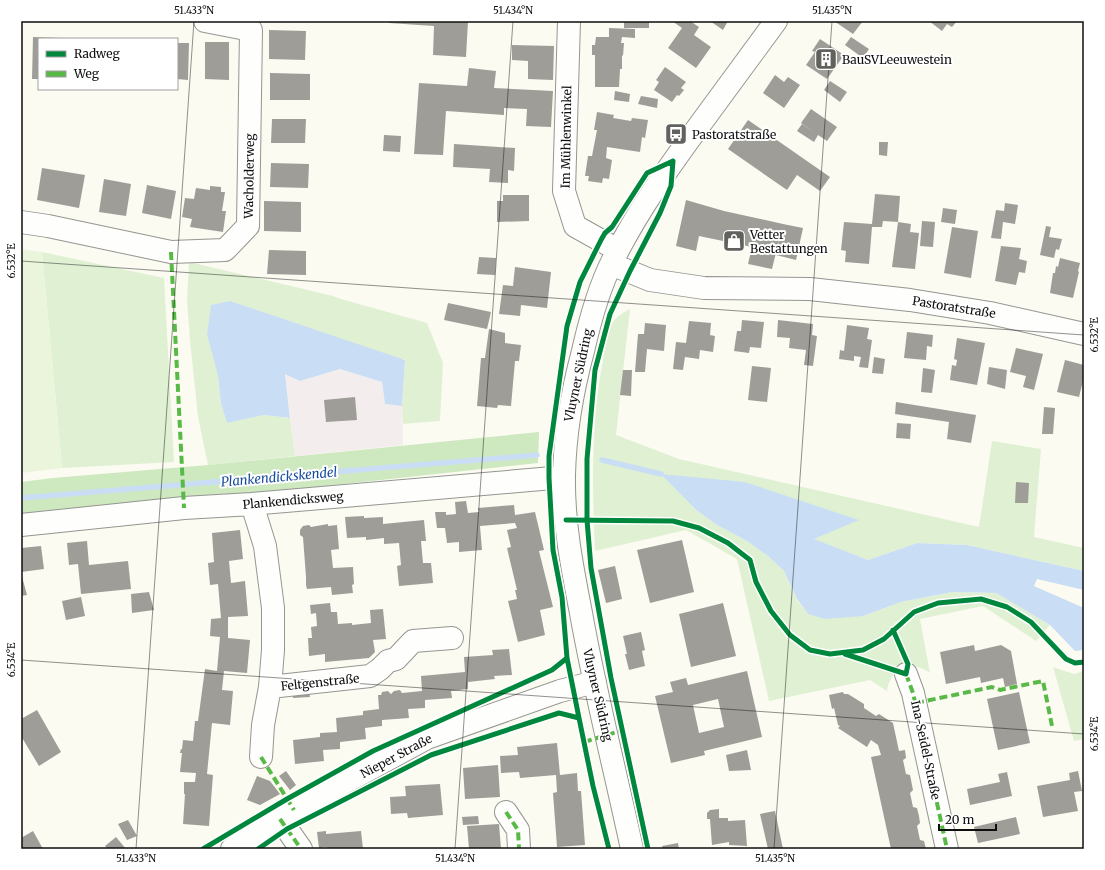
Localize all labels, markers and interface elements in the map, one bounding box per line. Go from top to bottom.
text: 51.433°N [174,4,214,17]
text: 51.434°N [493,4,533,17]
text: 51.435°N [812,4,852,17]
legend [38,38,178,90]
text: Radweg [74,46,120,61]
building icon: BauSVLeeuwestein [813,46,839,72]
place label: BauSVLeeuwestein [842,52,952,67]
text: Weg [73,66,100,81]
street label: Im Mühlenwinkel [558,85,574,189]
bus stop icon: Pastoratstraße [663,121,689,147]
place label: Pastoratstraße [692,127,776,142]
street label: Wacholderweg [241,133,257,220]
place label: Vetter Bestattungen [749,227,828,256]
shop icon: Vetter Bestattungen [721,228,747,254]
text: 6.532°E [5,243,18,279]
street label: Pastoratstraße [911,293,997,321]
text: 6.532°E [1088,317,1101,353]
street label: Vluyner Südring [561,326,595,424]
water label: Plankendickskendel [220,463,338,491]
street label: Plankendicksweg [242,488,345,512]
text: 6.534°E [5,642,18,677]
street label: Vluyner Südring [580,646,616,744]
street label: Feltgenstraße [280,670,360,694]
street label: Ina-Seidel-Straße [908,699,944,801]
text: 6.534°E [1088,716,1101,751]
street label: Nieper Straße [358,731,434,781]
scale bar [939,806,996,832]
text: 20 m [945,812,974,827]
text: 51.433°N [116,852,156,865]
text: 51.434°N [435,852,475,865]
text: 51.435°N [755,852,795,865]

